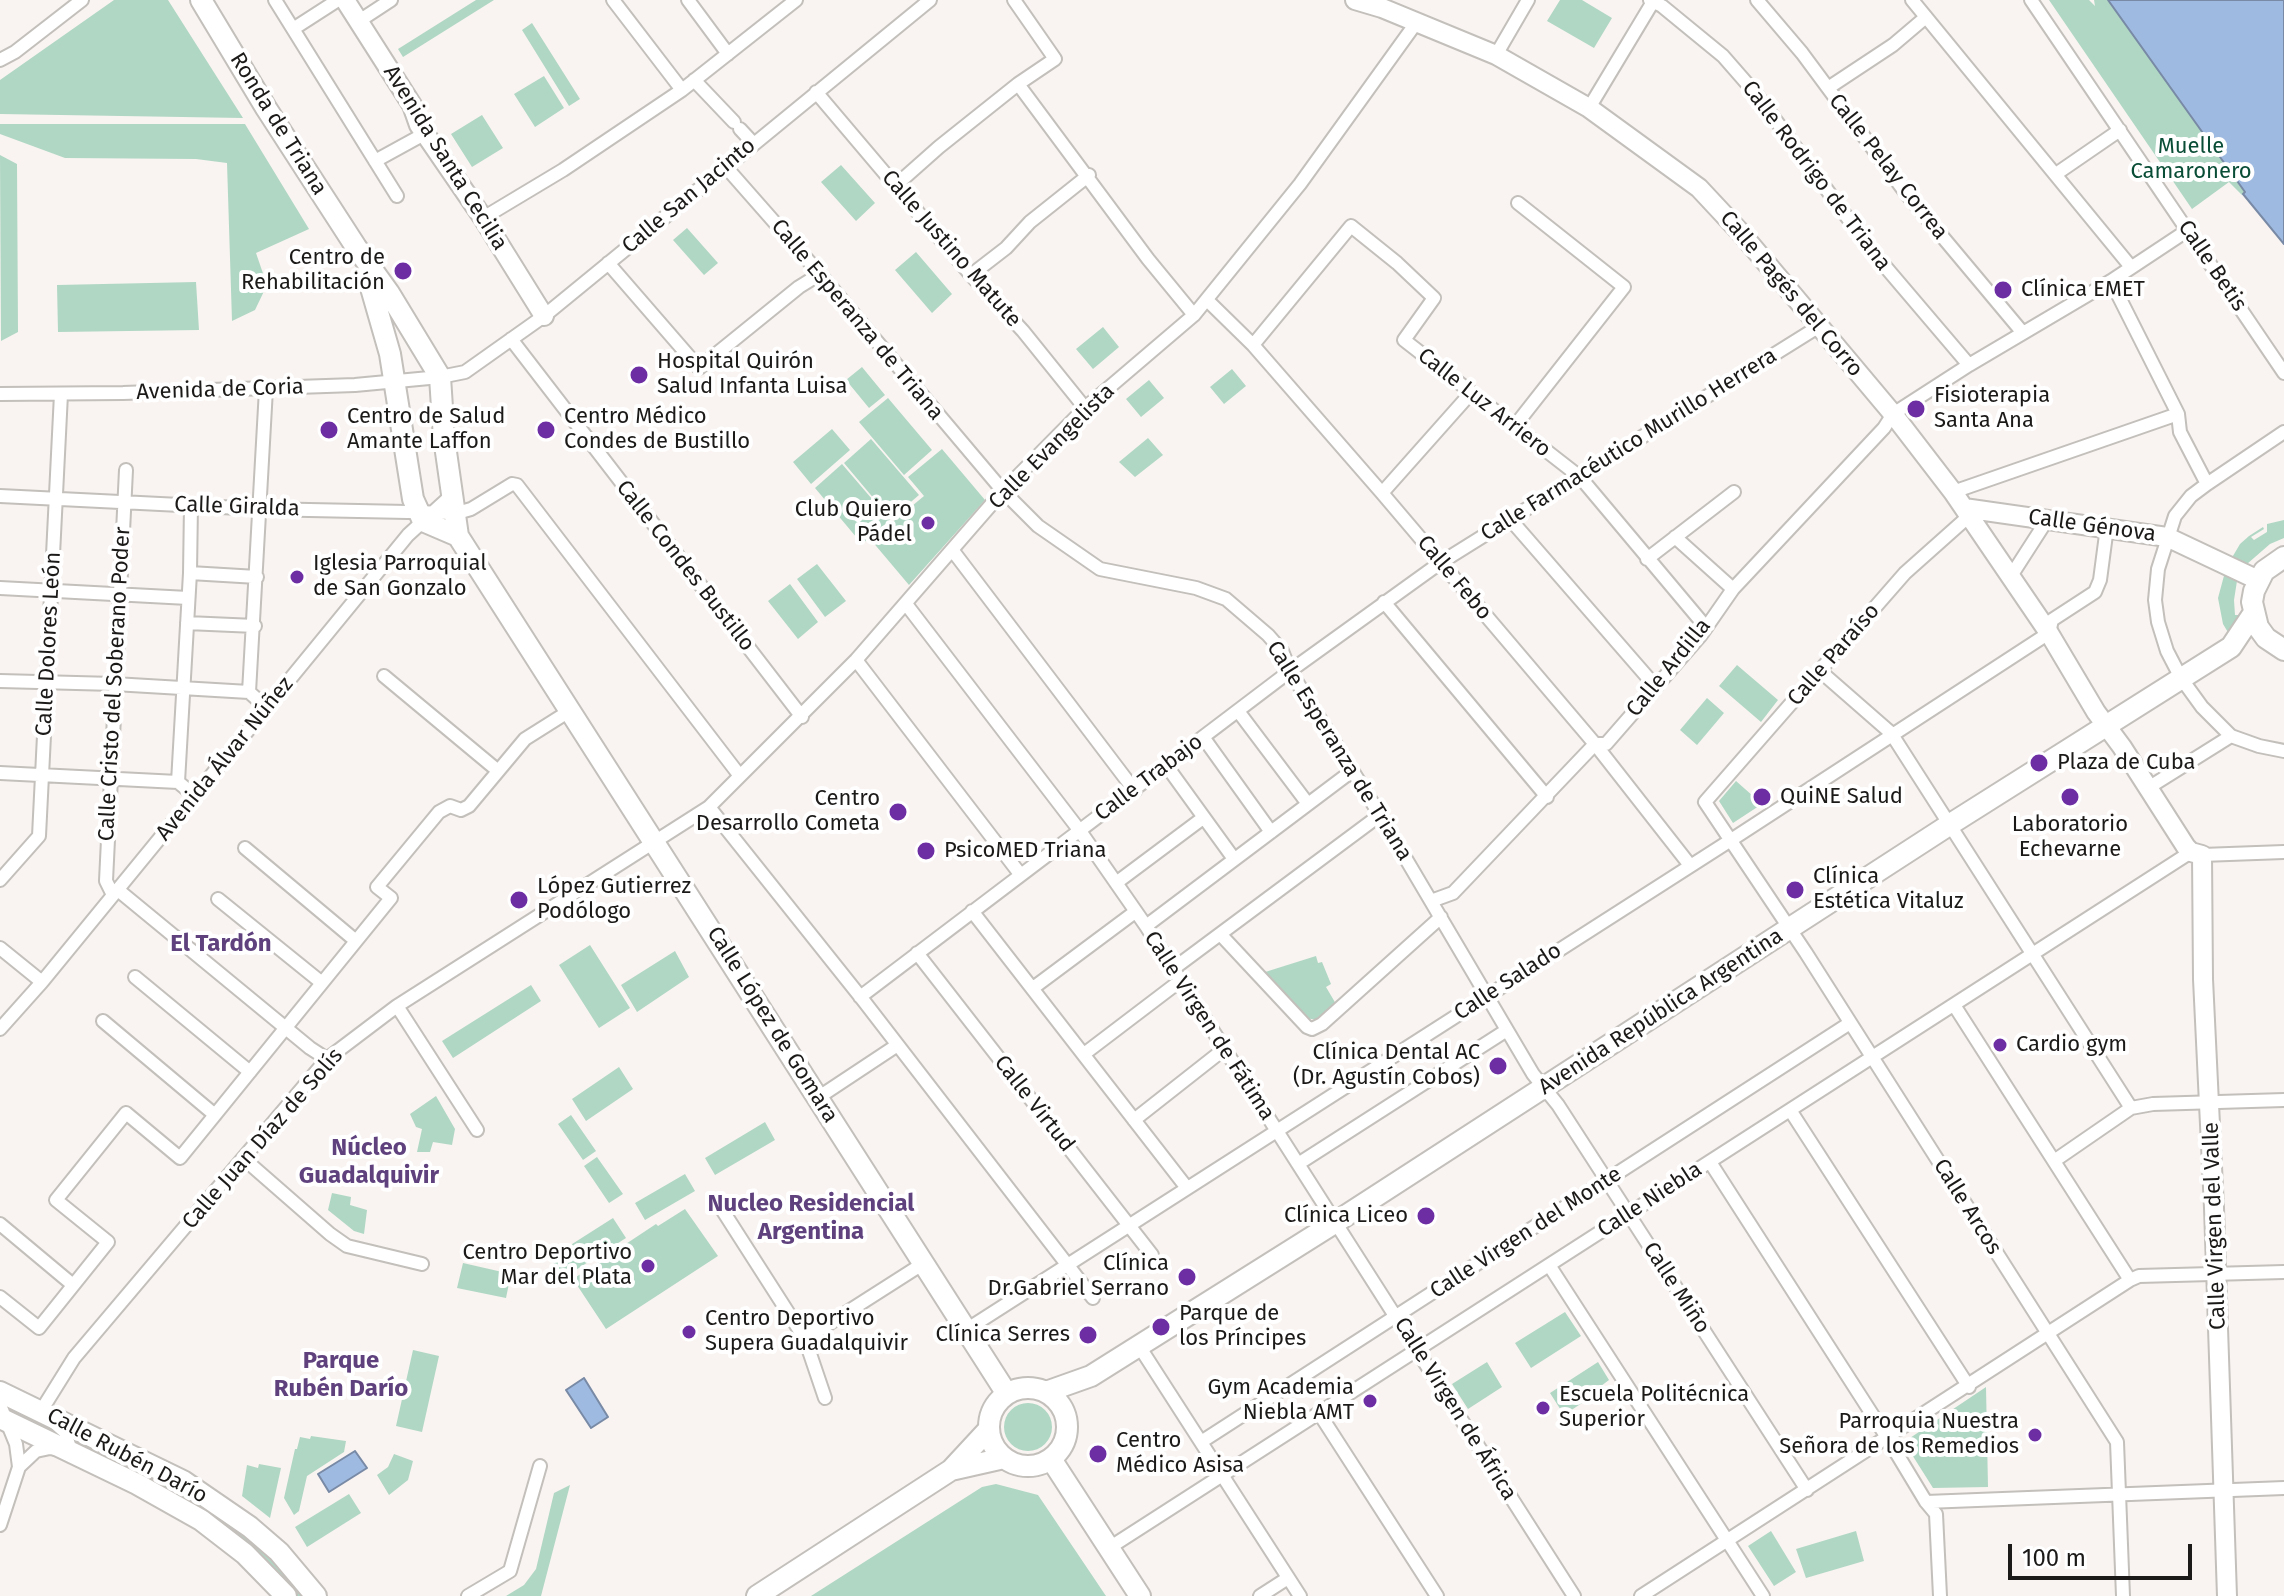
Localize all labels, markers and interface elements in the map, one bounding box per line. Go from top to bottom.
street label: Ronda de Triana [224,48,332,200]
street label: Avenida Santa Cecilia [377,61,513,255]
street label: Calle Rodrigo de Triana [1736,76,1896,276]
street label: Calle Pelay Correa [1823,89,1953,245]
street label: Calle San Jacinto [617,133,761,259]
park label: Muelle Camaronero [2130,134,2252,186]
street label: Calle Justino Matute [876,165,1026,333]
street label: Calle Pagés del Corro [1714,206,1868,382]
street label: Calle Esperanza de Triana [765,214,949,426]
street label: Calle Betis [2172,215,2252,317]
place label: Centro de Rehabilitación [241,245,385,296]
marker: Centro de Rehabilitación [392,260,414,282]
place label: Clínica EMET [2021,277,2145,303]
marker: Clínica EMET [1992,279,2014,301]
street label: Calle Luz Arriero [1412,343,1556,463]
street label: Calle Farmacéutico Murillo Herrera [1476,343,1782,547]
place label: Hospital Quirón Salud Infanta Luisa [657,349,847,400]
marker: Hospital Quirón Salud Infanta Luisa [628,364,650,386]
street label: Avenida de Coria [136,374,304,406]
street label: Calle Evangelista [984,379,1120,515]
place label: Fisioterapia Santa Ana [1934,383,2050,434]
marker: Fisioterapia Santa Ana [1905,398,1927,420]
place label: Centro de Salud Amante Laffon [347,404,505,456]
place label: Centro Médico Condes de Bustillo [564,404,750,456]
marker: Centro de Salud Amante Laffon [318,419,340,441]
marker: Centro Médico Condes de Bustillo [535,419,557,441]
street label: Calle Condes Bustillo [610,475,760,657]
street label: Calle Giralda [174,492,300,522]
place label: Club Quiero Pádel [795,497,912,548]
street label: Calle Génova [2027,504,2157,548]
marker: Club Quiero Pádel [919,514,937,532]
street label: Calle Cristo del Soberano Poder [94,526,136,842]
street label: Calle Febo [1411,530,1497,626]
street label: Calle Dolores León [31,551,67,737]
place label: Iglesia Parroquial de San Gonzalo [313,551,487,602]
marker: Iglesia Parroquial de San Gonzalo [288,568,306,586]
street label: Calle Paraíso [1782,598,1886,712]
street label: Calle Ardilla [1621,613,1717,723]
street label: Calle Esperanza de Triana [1260,636,1418,866]
street label: Avenida Álvar Núñez [151,672,299,846]
street label: Calle Trabajo [1090,729,1208,827]
place label: Plaza de Cuba [2057,750,2195,776]
marker: Plaza de Cuba [2028,752,2050,774]
place label: QuiNE Salud [1780,784,1903,810]
place label: Centro Desarrollo Cometa [696,786,880,838]
marker: QuiNE Salud [1751,786,1773,808]
marker: Laboratorio Echevarne [2059,786,2081,808]
marker: Centro Desarrollo Cometa [887,801,909,823]
place label: Laboratorio Echevarne [2012,812,2128,864]
place label: PsicoMED Triana [944,838,1107,864]
marker: PsicoMED Triana [915,840,937,862]
place label: Clínica Estética Vitaluz [1813,864,1964,916]
place label: López Gutierrez Podólogo [537,874,691,926]
marker: Clínica Estética Vitaluz [1784,879,1806,901]
marker: López Gutierrez Podólogo [508,889,530,911]
street label: Calle López de Gomara [701,922,843,1128]
street label: Avenida República Argentina [1534,923,1788,1101]
street label: Calle Virgen de Fátima [1138,926,1280,1126]
district label: El Tardón [170,930,272,958]
street label: Calle Salado [1449,938,1567,1026]
place label: Cardio gym [2016,1032,2127,1058]
marker: Cardio gym [1991,1036,2009,1054]
place label: Clínica Dental AC (Dr. Agustín Cobos) [1293,1040,1480,1092]
street label: Calle Juan Díaz de Solís [177,1043,349,1235]
street label: Calle Virtud [988,1050,1080,1158]
marker: Clínica Dental AC (Dr. Agustín Cobos) [1487,1055,1509,1077]
street label: Calle Virgen del Valle [2198,1122,2232,1330]
district label: Núcleo Guadalquivir [299,1134,439,1190]
street label: Calle Arcos [1927,1154,2007,1260]
street label: Calle Niebla [1593,1157,1707,1243]
street label: Calle Virgen del Monte [1425,1161,1627,1305]
district label: Nucleo Residencial Argentina [708,1190,914,1246]
place label: Clínica Liceo [1284,1203,1408,1229]
marker: Clínica Liceo [1415,1205,1437,1227]
street label: Calle Miño [1637,1237,1715,1339]
place label: Centro Deportivo Mar del Plata [462,1240,632,1292]
place label: Clínica Dr.Gabriel Serrano [987,1251,1169,1302]
marker: Centro Deportivo Mar del Plata [639,1257,657,1275]
marker: Clínica Dr.Gabriel Serrano [1176,1266,1198,1288]
place label: Parque de los Príncipes [1179,1301,1306,1352]
place label: Centro Deportivo Supera Guadalquivir [705,1306,908,1358]
street label: Calle Virgen de África [1388,1313,1522,1505]
marker: Parque de los Príncipes [1150,1316,1172,1338]
place label: Clínica Serres [935,1322,1070,1348]
marker: Centro Deportivo Supera Guadalquivir [680,1323,698,1341]
marker: Clínica Serres [1077,1324,1099,1346]
district label: Parque Rubén Darío [274,1347,408,1403]
place label: Gym Academia Niebla AMT [1208,1375,1354,1426]
place label: Escuela Politécnica Superior [1559,1382,1749,1434]
marker: Gym Academia Niebla AMT [1361,1392,1379,1410]
marker: Escuela Politécnica Superior [1534,1399,1552,1417]
street label: Calle Rubén Darío [42,1403,212,1509]
place label: Parroquia Nuestra Señora de los Remedios [1779,1409,2019,1460]
marker: Parroquia Nuestra Señora de los Remedios [2026,1426,2044,1444]
place label: Centro Médico Asisa [1116,1428,1244,1480]
marker: Centro Médico Asisa [1087,1443,1109,1465]
scale bar [2012,1528,2196,1578]
text: 100 m [2022,1544,2086,1572]

